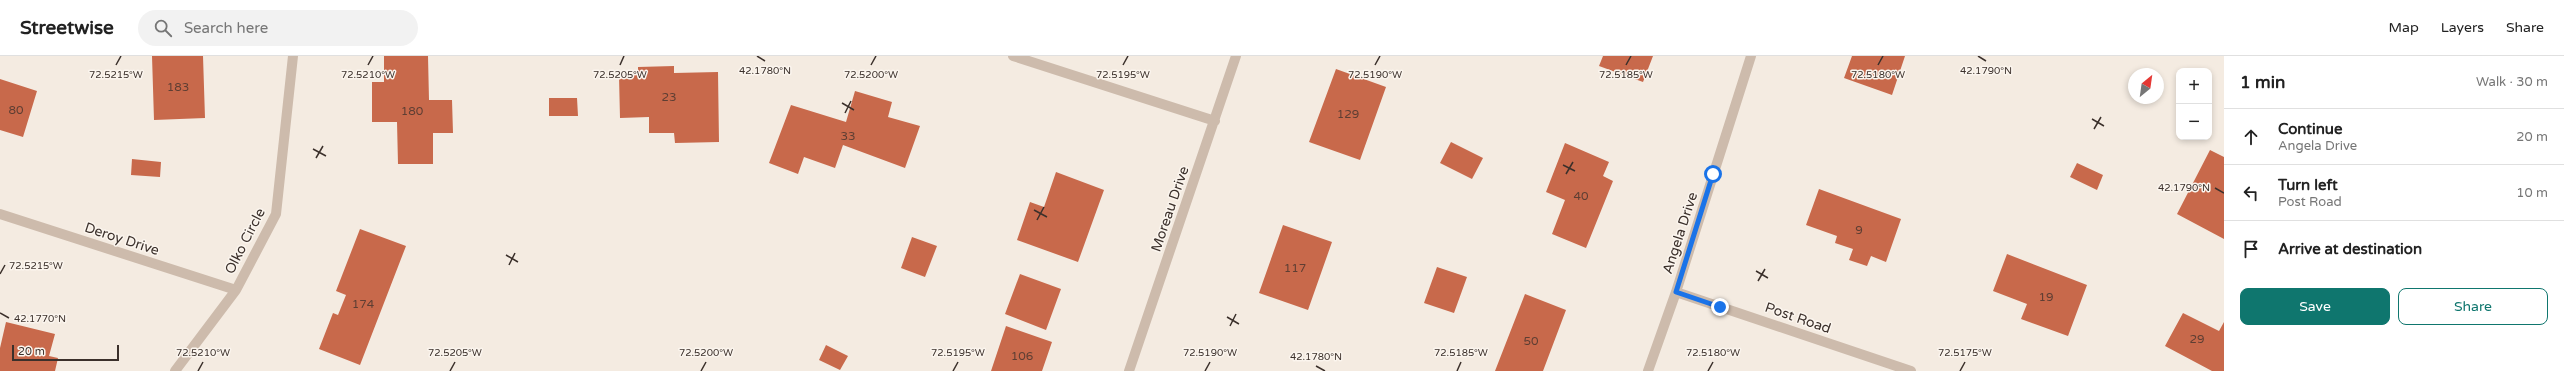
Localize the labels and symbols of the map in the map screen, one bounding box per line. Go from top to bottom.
text: 42.1780°N [739,65,791,77]
text: 42.1790°N [1960,65,2012,77]
north arrow [2128,68,2164,104]
text: 72.5215°W [89,69,143,81]
text: 72.5210°W [341,69,395,81]
text: 72.5205°W [593,69,647,81]
text: 72.5200°W [844,69,898,81]
text: 72.5195°W [1096,69,1150,81]
text: 72.5190°W [1348,69,1402,81]
text: 72.5185°W [1599,69,1653,81]
text: 72.5180°W [1851,69,1905,81]
house number: 183 [167,80,189,94]
house number: 23 [661,90,677,104]
house number: 80 [8,103,24,117]
house number: 180 [401,104,424,118]
house number: 129 [1337,107,1359,121]
house number: 33 [840,129,856,143]
street label: Moreau Drive [1147,164,1193,254]
route start [1704,165,1722,183]
text: 42.1790°N [2158,182,2210,194]
house number: 40 [1573,189,1589,203]
street label: Angela Drive [1659,190,1701,276]
street label: Olko Circle [221,205,269,277]
street label: Deroy Drive [83,219,161,259]
house number: 9 [1855,223,1863,237]
text: 72.5215°W [9,260,63,272]
house number: 117 [1284,261,1306,275]
house number: 19 [2038,290,2054,304]
house number: 174 [352,297,375,311]
route end [1711,298,1729,316]
street label: Post Road [1763,299,1833,337]
text: 42.1770°N [14,313,66,325]
house number: 29 [2189,332,2205,346]
house number: 50 [1523,334,1539,348]
scale bar [12,343,119,362]
text: 72.5210°W [176,347,230,359]
text: 72.5205°W [428,347,482,359]
text: 72.5200°W [679,347,733,359]
text: 72.5195°W [931,347,985,359]
text: 72.5190°W [1183,347,1237,359]
text: 72.5185°W [1434,347,1488,359]
text: 72.5180°W [1686,347,1740,359]
text: 72.5175°W [1938,347,1992,359]
house number: 106 [1011,349,1033,363]
text: 42.1780°N [1290,351,1342,363]

